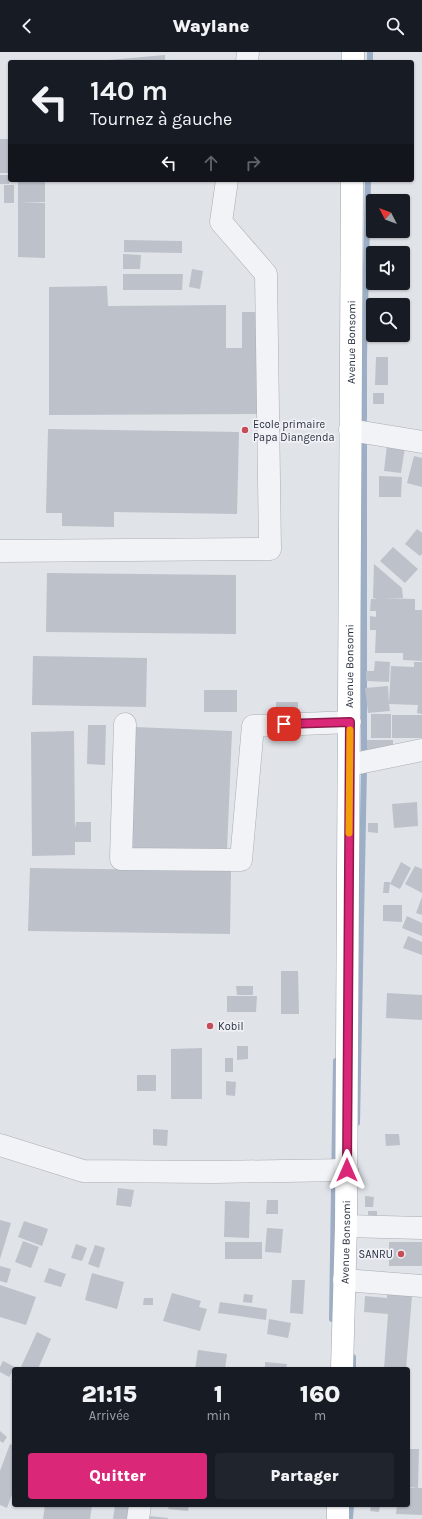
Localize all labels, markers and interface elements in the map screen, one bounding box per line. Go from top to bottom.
icon: back [16,15,38,37]
text: Waylane [173,15,249,37]
icon: search [384,15,406,37]
text: 140 m [90,74,168,107]
icon: left [24,76,76,128]
text: Tournez à gauche [90,108,232,130]
icon: left [158,152,180,174]
icon: ahead [200,152,222,174]
icon: right [242,152,264,174]
north arrow [366,194,410,238]
map controls [366,194,410,342]
button: sound [366,246,410,290]
button: search [366,298,410,342]
street label: Avenue Bonsomi [344,300,358,384]
place label: Ecole primaire Papa Diangenda [253,418,335,444]
marker: Ecole primaire Papa Diangenda [240,425,250,435]
street label: Avenue Bonsomi [342,624,356,708]
pin [267,707,301,741]
icon: arrive [273,713,295,735]
place label: Kobil [218,1020,244,1033]
marker: Kobil [205,1021,215,1031]
position arrow [326,1149,368,1191]
street label: Avenue Bonsomi [338,1200,353,1284]
place label: SANRU [359,1248,393,1261]
marker: SANRU [396,1249,406,1259]
text: 21:15 [81,1380,137,1408]
text: 1 [214,1380,223,1408]
text: 160 [300,1380,341,1408]
text: Arrivée [89,1408,130,1423]
text: min [206,1408,230,1423]
text: m [314,1408,326,1423]
button: Quitter [28,1453,207,1499]
button: Partager [215,1453,394,1499]

